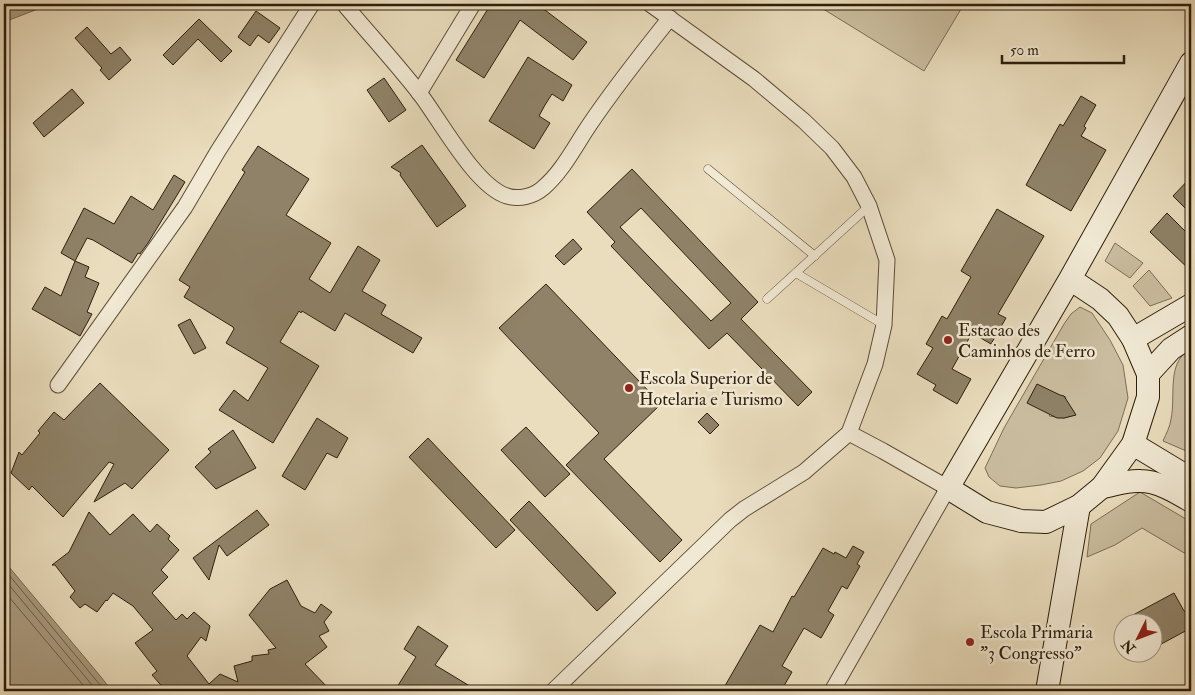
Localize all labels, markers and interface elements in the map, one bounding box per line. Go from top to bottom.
scale bar [1002,32,1125,64]
text: 50 m [1010,41,1039,60]
place label: Estacao des Caminhos de Ferro [958,319,1096,363]
marker: Estacao des Caminhos de Ferro [942,334,954,346]
place label: Escola Superior de Hotelaria e Turismo [639,367,783,411]
marker: Escola Superior de Hotelaria e Turismo [623,382,635,394]
north arrow [1112,612,1162,662]
place label: Escola Primaria "3 Congresso" [980,621,1093,665]
marker: Escola Primaria "3 Congresso" [964,636,976,648]
text: N [1118,636,1140,657]

